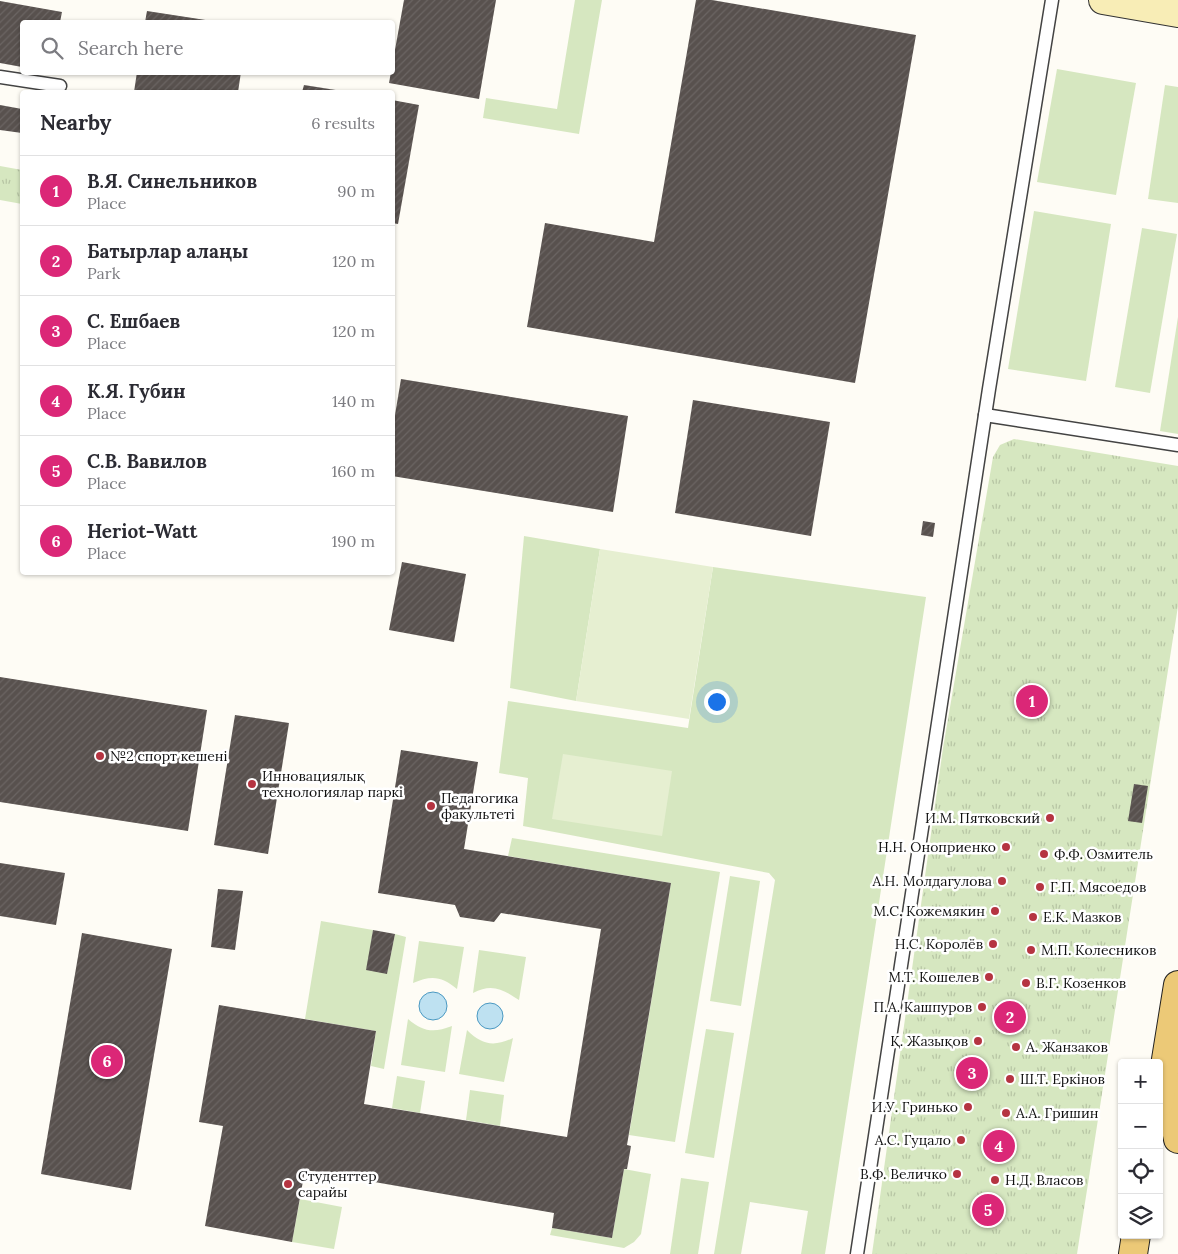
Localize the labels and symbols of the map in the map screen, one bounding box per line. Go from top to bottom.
pin: 1 [1016,682,1048,720]
your location [704,689,730,715]
place label: №2 спорт кешені [110,747,228,765]
marker: №2 спорт кешені [94,750,106,762]
place label: Инновациялық технологиялар паркі [262,767,403,801]
marker: Инновациялық технологиялар паркі [246,778,258,790]
place label: Педагогика факультеті [441,789,518,823]
marker: Педагогика факультеті [425,800,437,812]
place label: И.М. Пятковский [925,809,1040,827]
marker: И.М. Пятковский [1044,812,1056,824]
place label: Н.Н. Оноприенко [878,838,996,856]
marker: Н.Н. Оноприенко [1000,841,1012,853]
place label: Ф.Ф. Озмитель [1054,845,1153,863]
marker: Ф.Ф. Озмитель [1038,848,1050,860]
place label: А.Н. Молдагулова [871,872,992,890]
marker: А.Н. Молдагулова [996,875,1008,887]
place label: Г.П. Мясоедов [1050,878,1146,896]
marker: Г.П. Мясоедов [1034,881,1046,893]
place label: М.С. Кожемякин [873,902,985,920]
marker: М.С. Кожемякин [989,905,1001,917]
place label: Е.К. Мазков [1043,908,1121,926]
marker: Е.К. Мазков [1027,911,1039,923]
place label: Н.С. Королёв [895,935,983,953]
marker: Н.С. Королёв [987,938,999,950]
place label: М.П. Колесников [1041,941,1156,959]
marker: М.П. Колесников [1025,944,1037,956]
place label: М.Т. Кошелев [888,968,979,986]
marker: М.Т. Кошелев [983,971,995,983]
place label: В.Г. Козенков [1036,974,1126,992]
marker: В.Г. Козенков [1020,977,1032,989]
place label: П.А. Кашпуров [873,998,972,1016]
pin: 2 [994,998,1026,1036]
marker: П.А. Кашпуров [976,1001,988,1013]
place label: Қ. Жазықов [890,1032,968,1050]
marker: Қ. Жазықов [972,1035,984,1047]
place label: А. Жанзаков [1025,1038,1108,1056]
marker: А. Жанзаков [1010,1041,1022,1053]
pin: 6 [91,1042,123,1080]
pin: 3 [956,1054,988,1092]
place label: Ш.Т. Еркінов [1020,1070,1105,1088]
marker: Ш.Т. Еркінов [1004,1073,1016,1085]
place label: И.У. Гринько [872,1098,958,1116]
marker: И.У. Гринько [962,1101,974,1113]
place label: А.А. Гришин [1015,1104,1099,1122]
marker: А.А. Гришин [1000,1107,1012,1119]
pin: 4 [983,1127,1015,1165]
place label: А.С. Гуцало [874,1131,951,1149]
marker: А.С. Гуцало [955,1134,967,1146]
place label: В.Ф. Величко [860,1165,947,1183]
place label: Студенттер сарайы [298,1167,376,1201]
marker: В.Ф. Величко [951,1168,963,1180]
place label: Н.Д. Власов [1005,1171,1083,1189]
marker: Н.Д. Власов [989,1174,1001,1186]
marker: Студенттер сарайы [282,1178,294,1190]
pin: 5 [972,1191,1004,1229]

